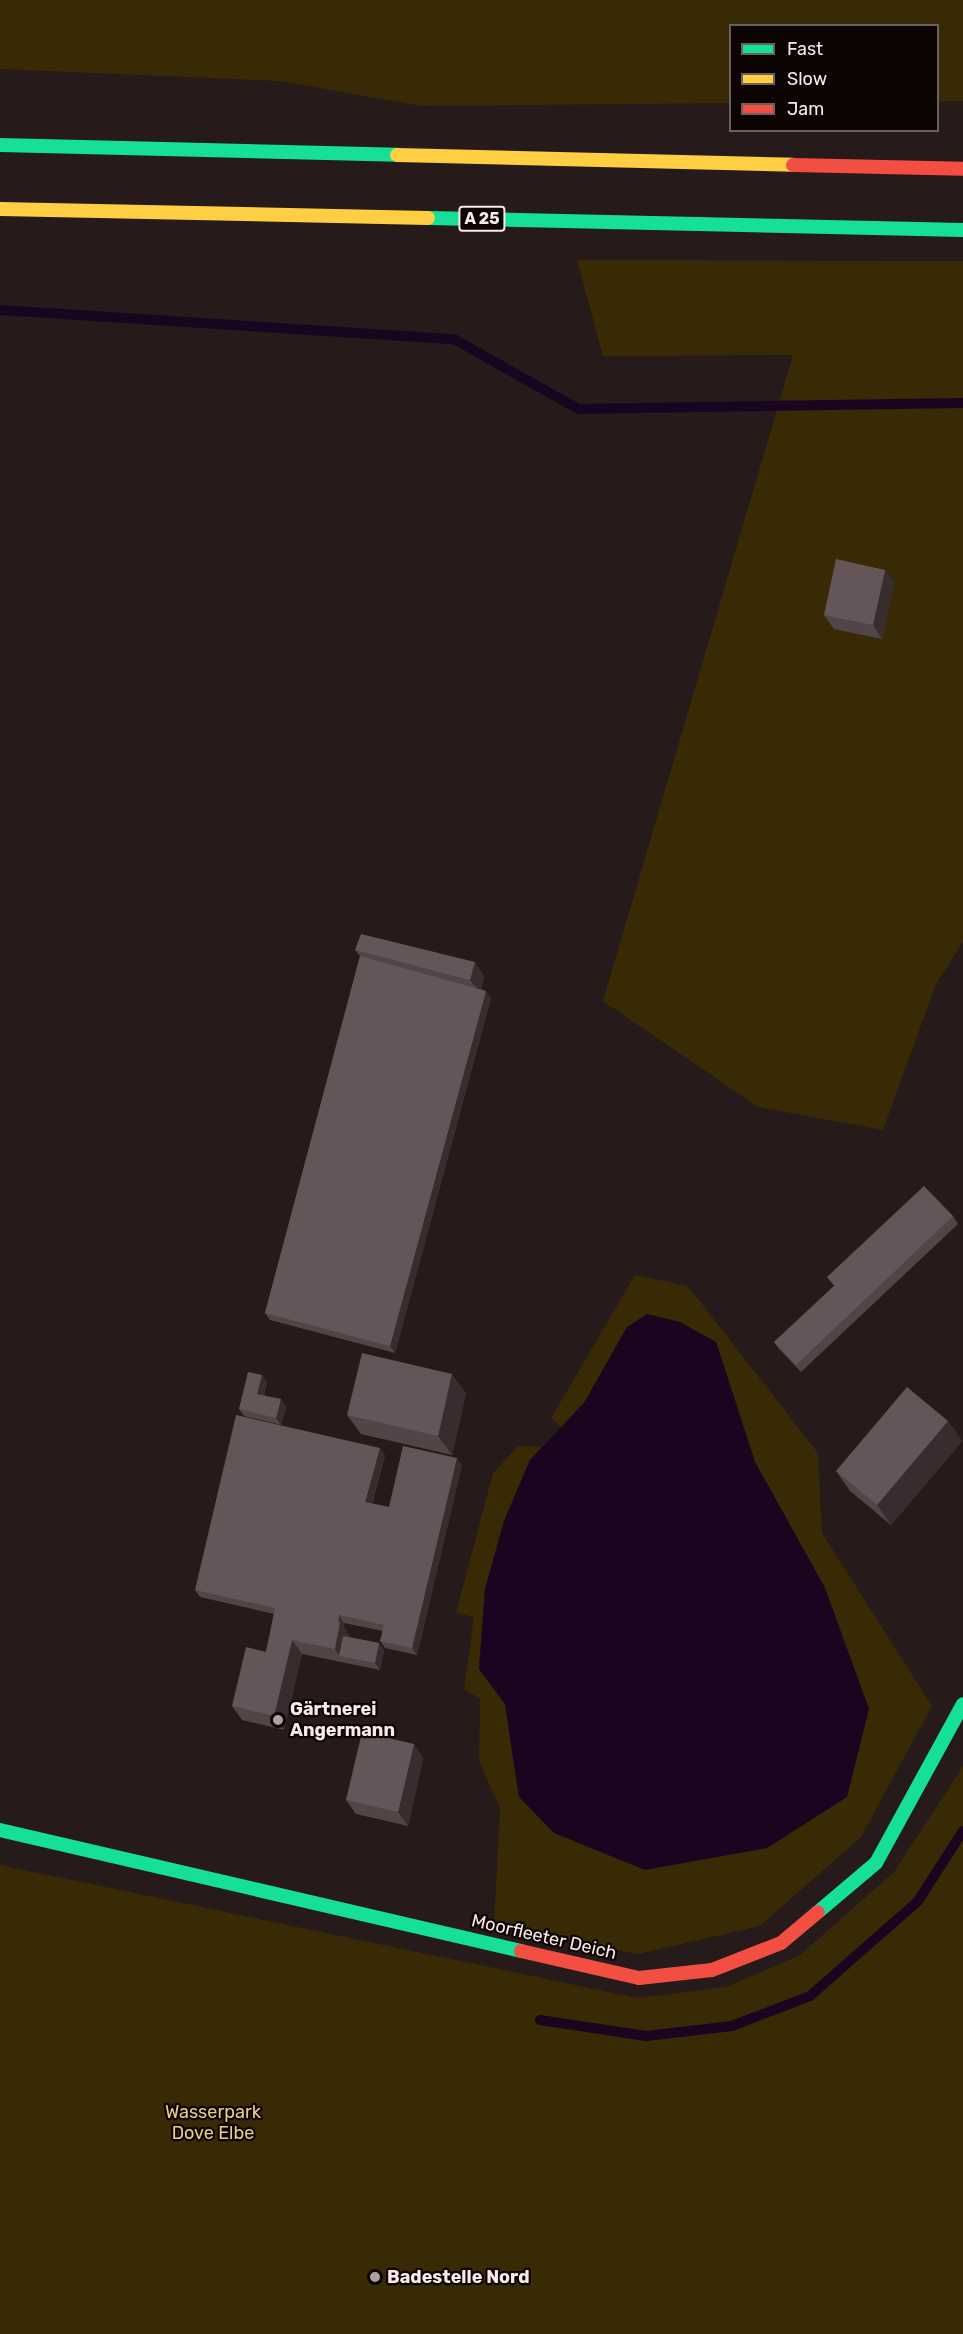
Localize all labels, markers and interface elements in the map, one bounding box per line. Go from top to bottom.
legend [729,24,939,132]
text: Fast [787,38,823,60]
text: Slow [787,68,827,90]
text: Jam [787,98,824,120]
road number: A 25 [458,206,506,232]
place label: Gärtnerei Angermann [290,1699,395,1742]
marker: Gärtnerei Angermann [271,1713,285,1727]
street label: Moorfleeter Deich [469,1910,619,1964]
park label: Wasserpark Dove Elbe [165,2102,261,2144]
place label: Badestelle Nord [387,2266,530,2288]
marker: Badestelle Nord [368,2270,382,2284]

